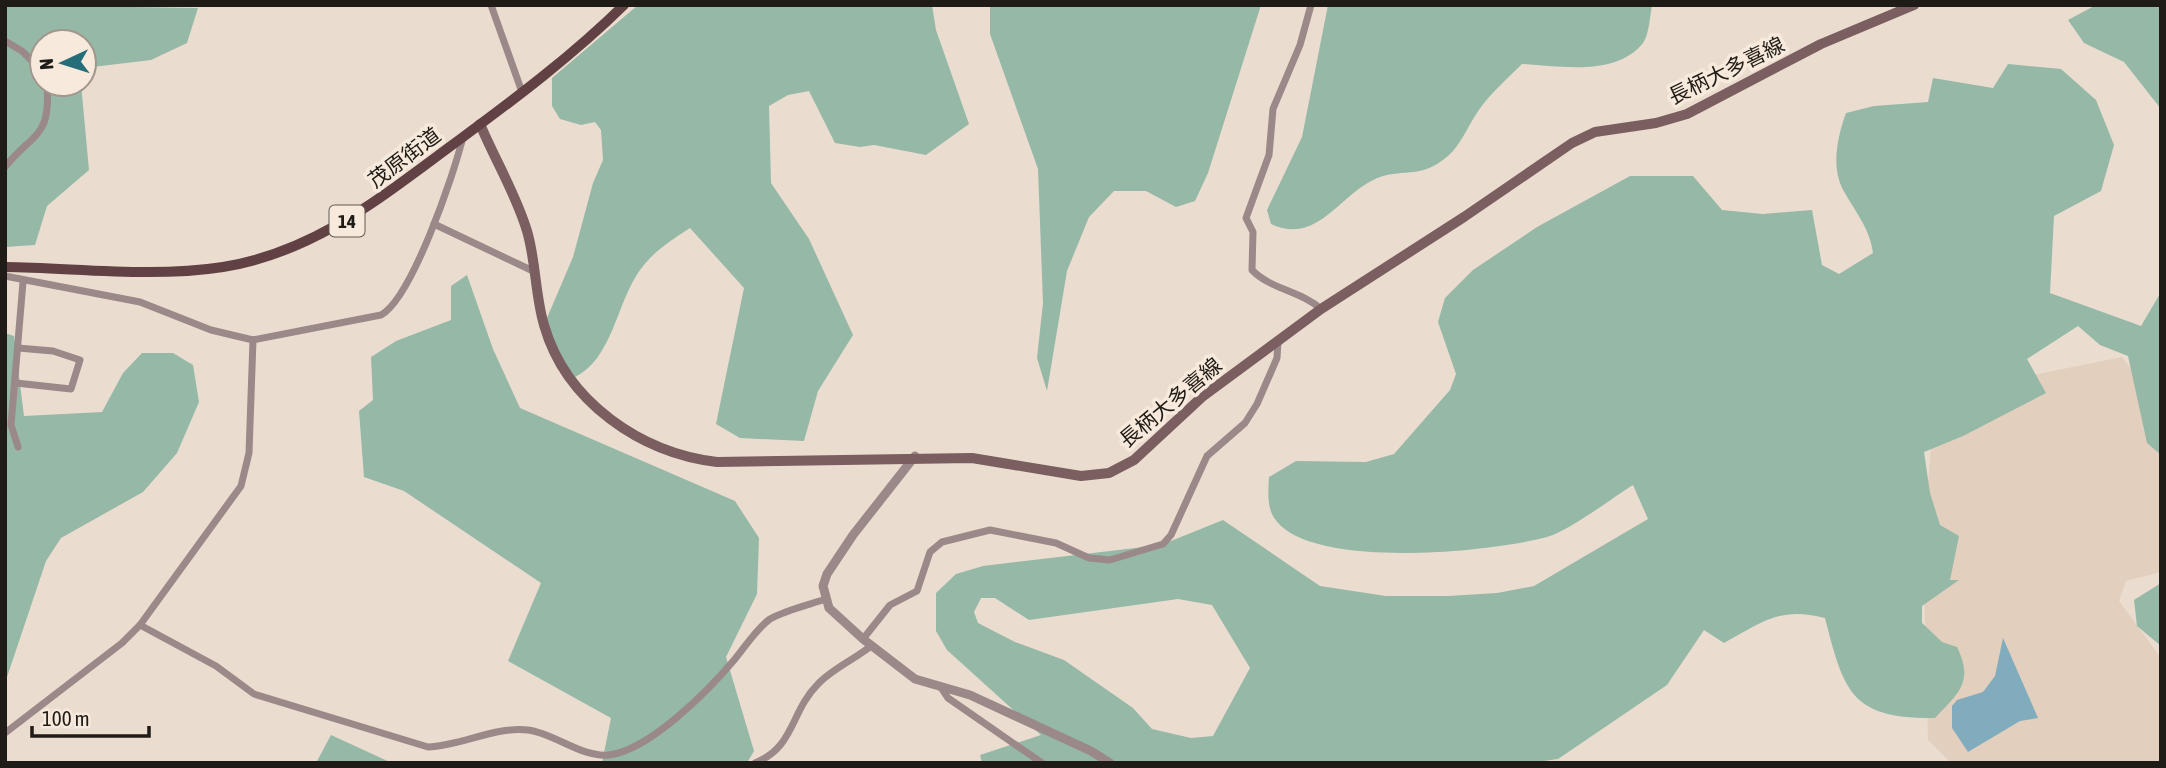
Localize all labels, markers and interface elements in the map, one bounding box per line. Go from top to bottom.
north arrow [28,28,98,98]
street label: 長柄大多喜線 [1664,32,1788,108]
text: N [35,58,57,71]
street label: 茂原街道 [363,122,445,192]
road number: 14 [330,206,364,236]
street label: 長柄大多喜線 [1114,352,1226,452]
scale bar [32,694,149,738]
text: 100 m [42,706,90,730]

